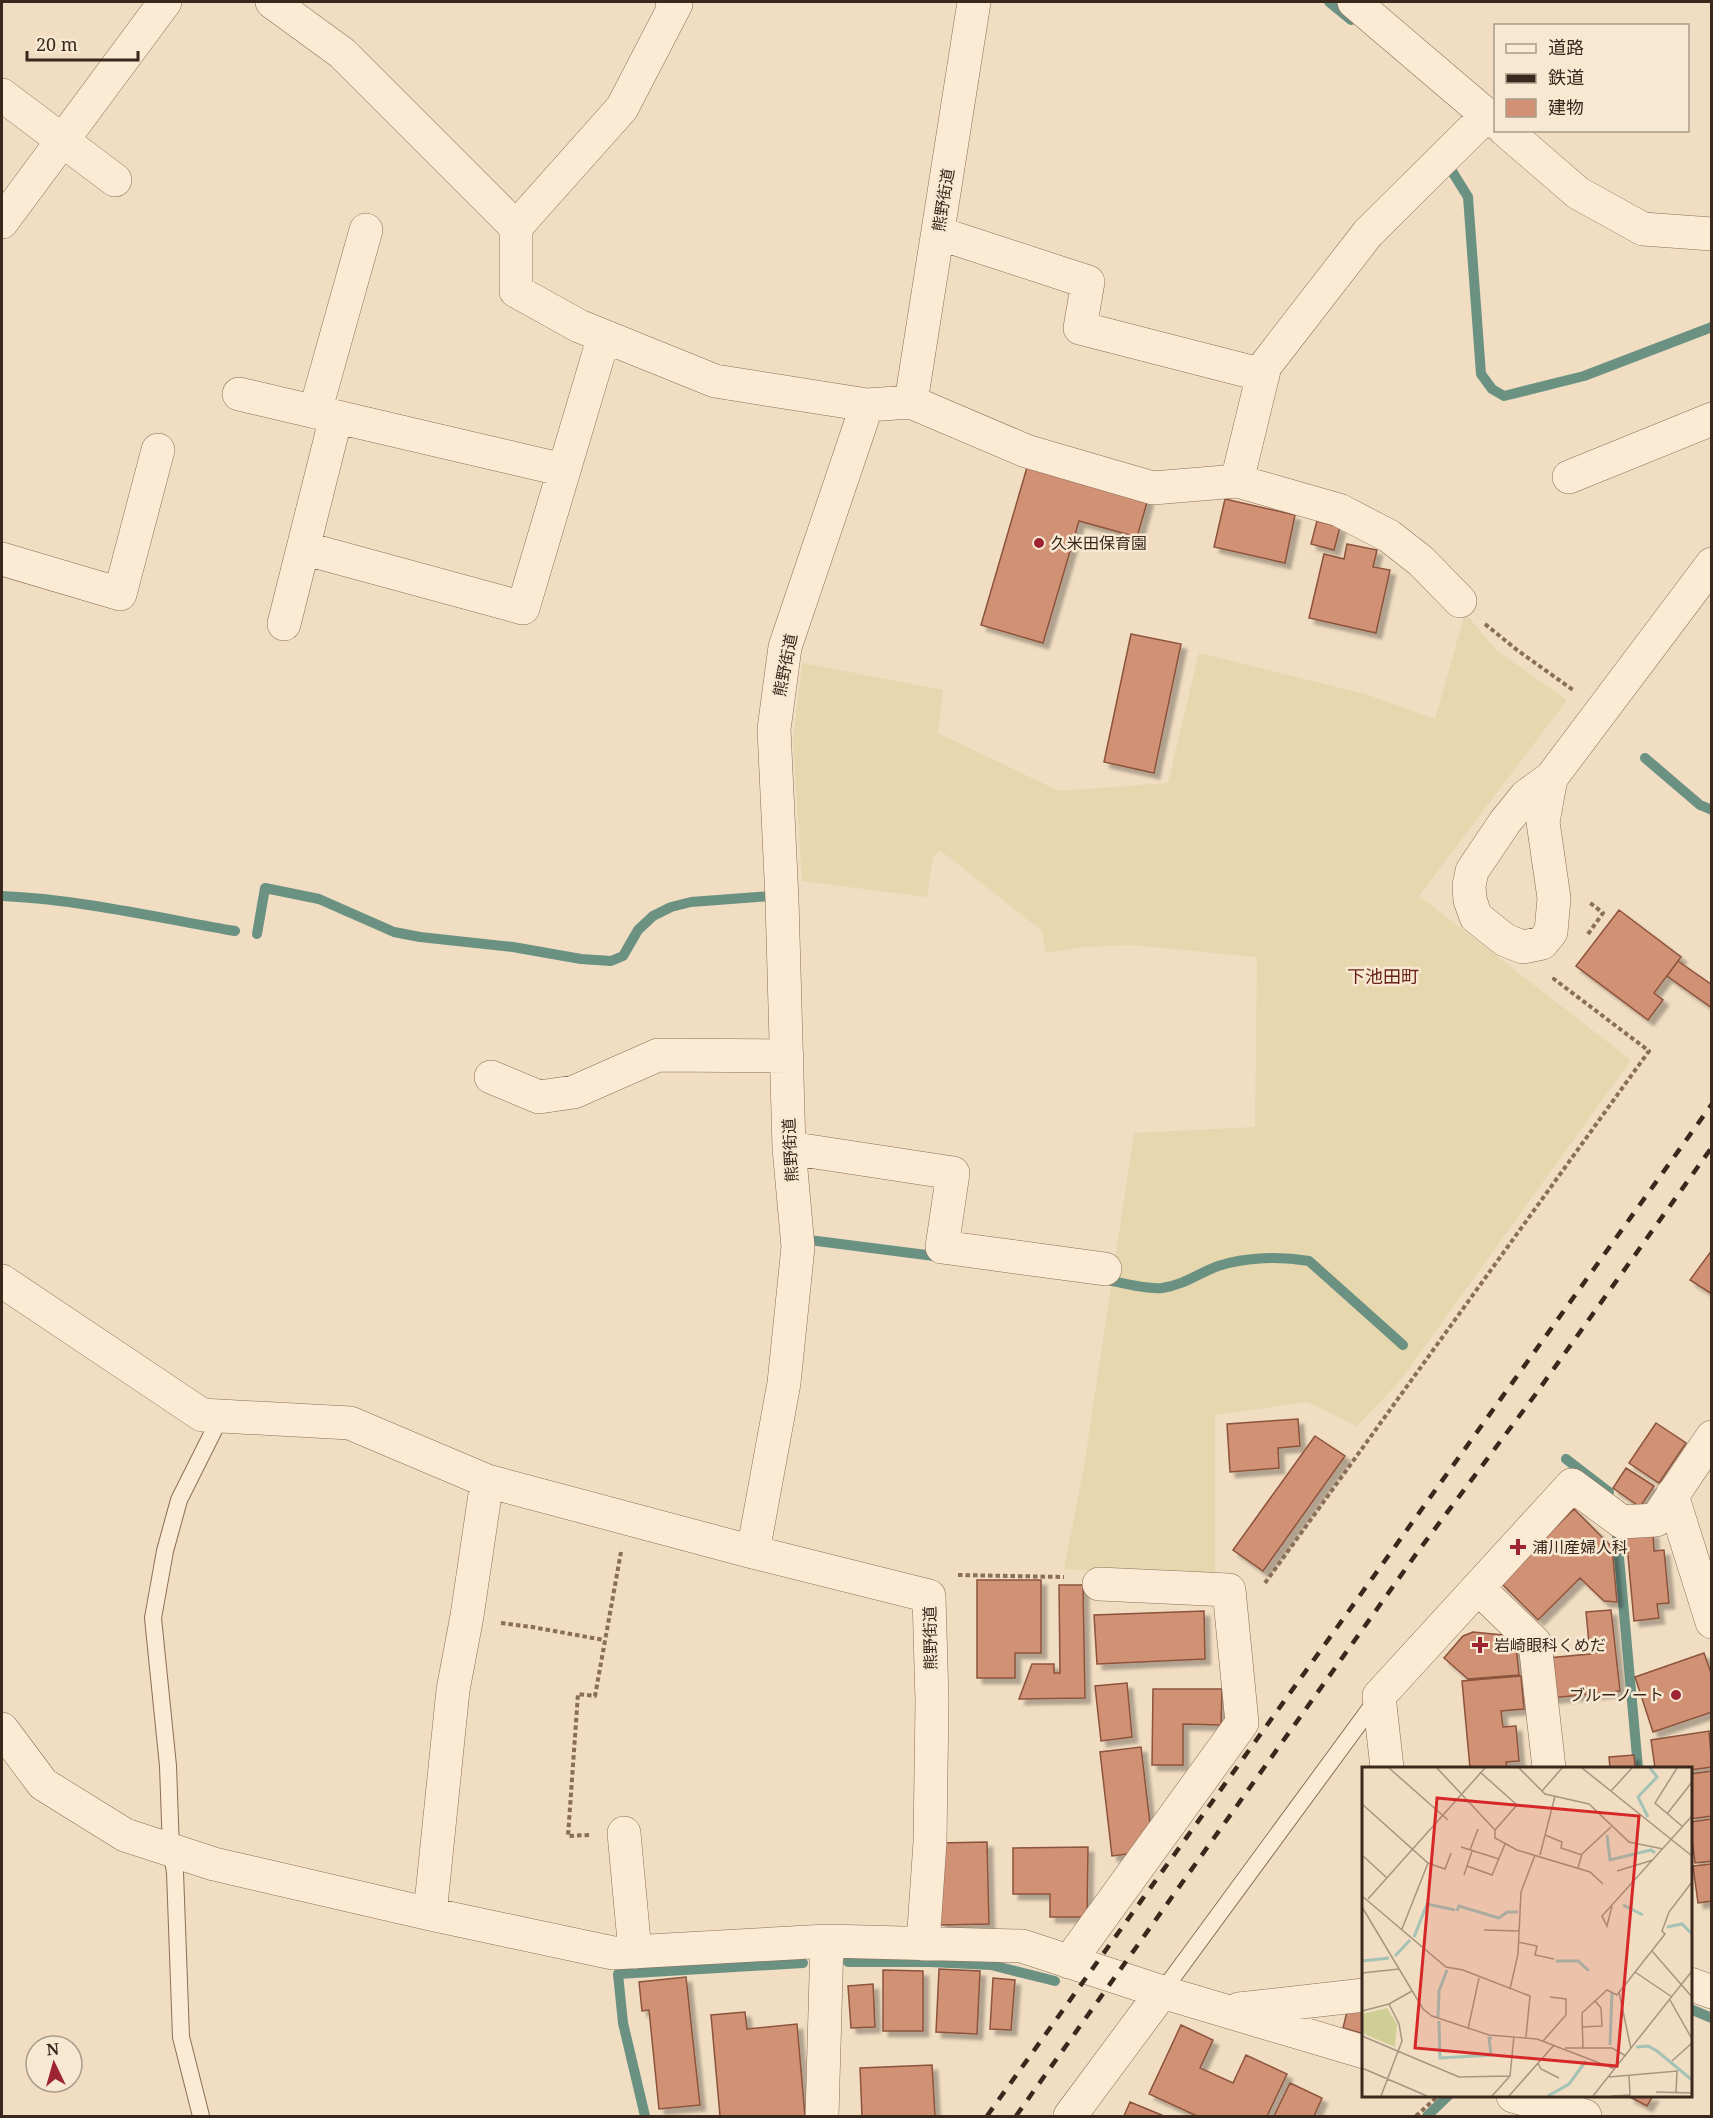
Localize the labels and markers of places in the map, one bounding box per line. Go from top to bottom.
place label: 久米田保育園 [1051,532,1147,554]
marker: 久米田保育園 [1032,536,1046,550]
place label: 浦川産婦人科 [1532,1536,1628,1558]
marker: 浦川産婦人科 [1509,1538,1527,1556]
place label: 岩崎眼科くめだ [1494,1634,1606,1656]
marker: 岩崎眼科くめだ [1471,1636,1489,1654]
place label: ブルーノート [1569,1684,1664,1706]
marker: ブルーノート [1669,1688,1683,1702]

